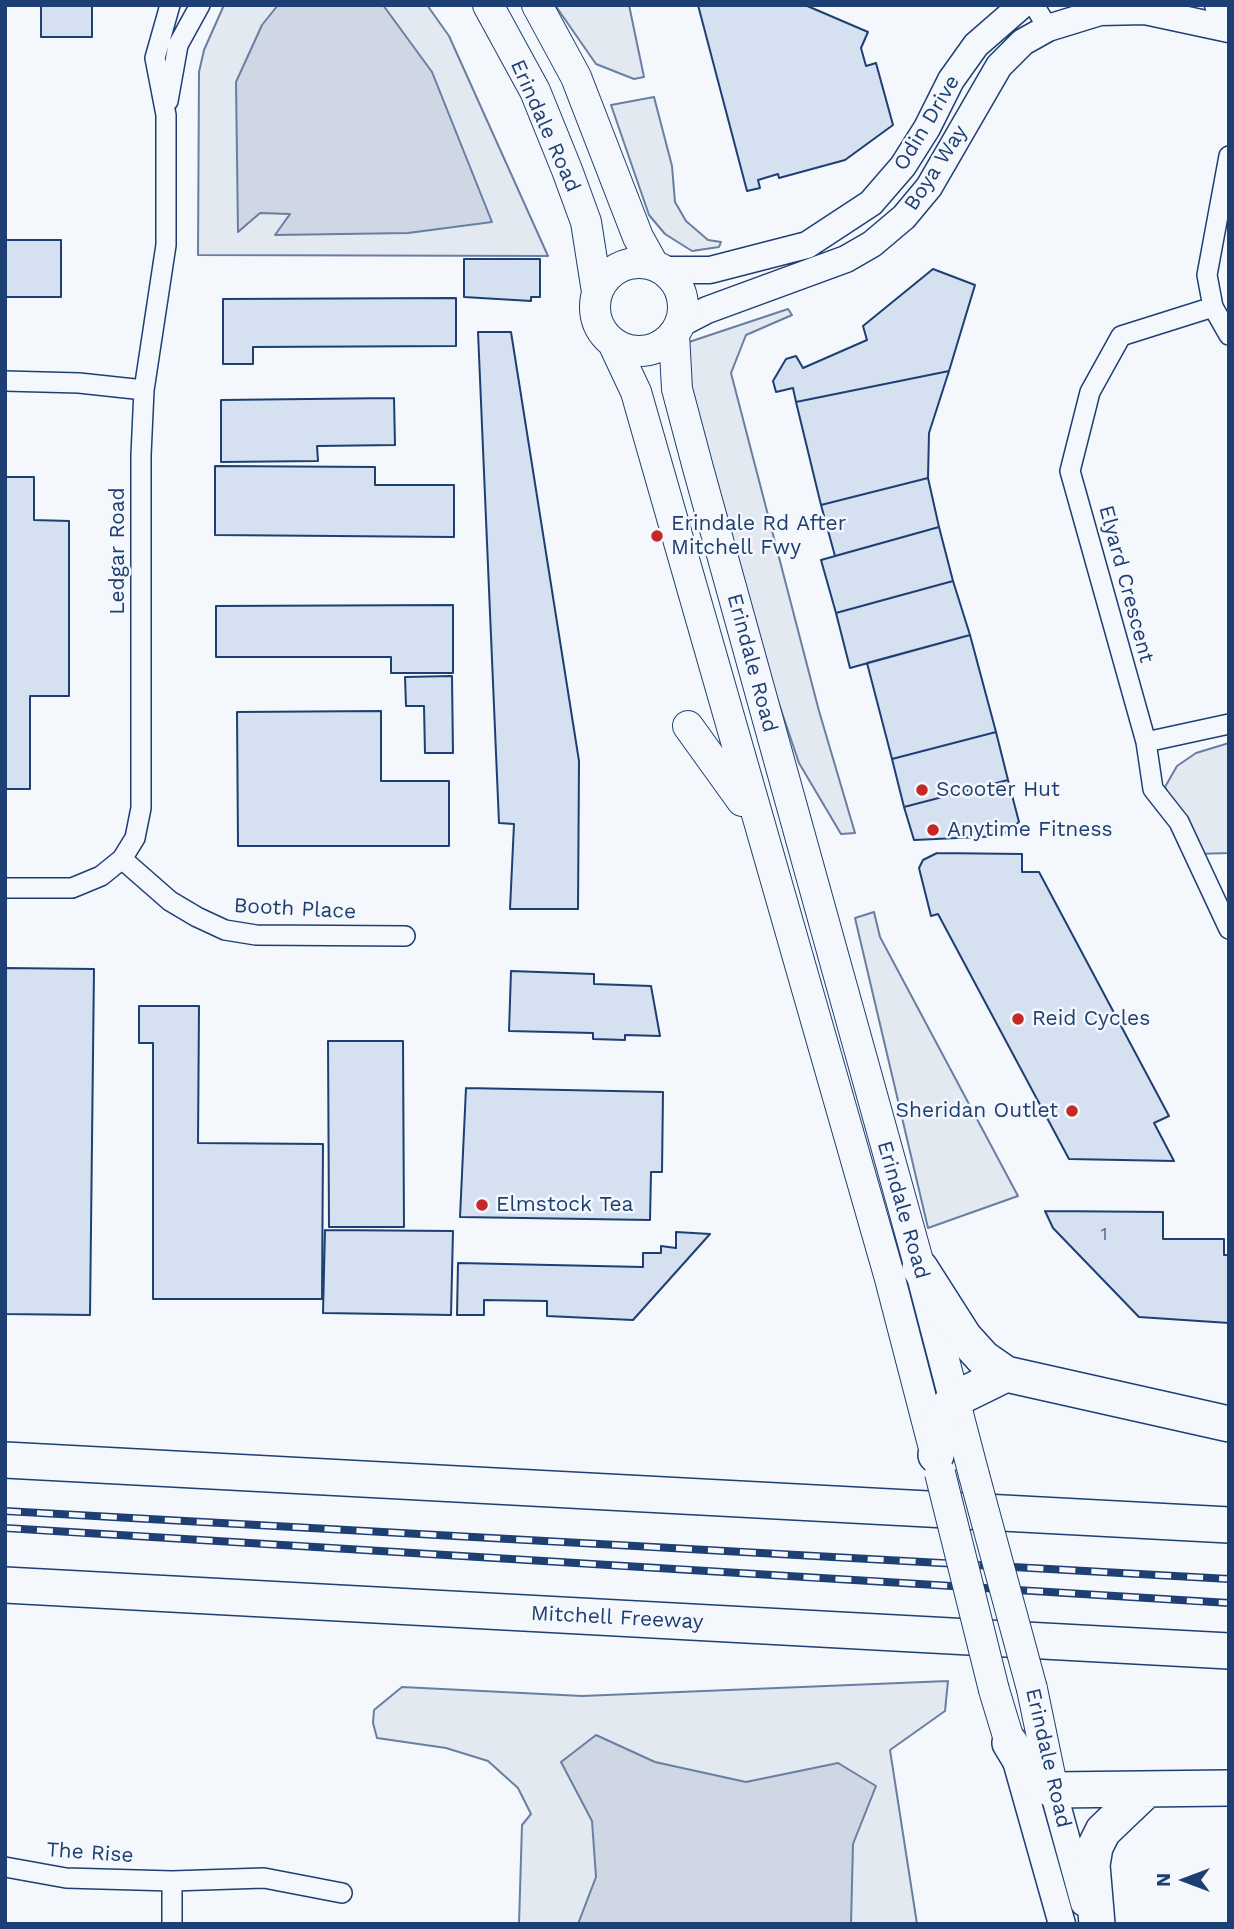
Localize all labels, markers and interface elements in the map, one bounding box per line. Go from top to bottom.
street label: Erindale Road [504,56,586,196]
street label: Odin Drive [889,71,965,175]
street label: Boya Way [899,120,973,216]
street label: Ledgar Road [105,487,131,615]
street label: Elyard Crescent [1093,503,1159,665]
place label: Erindale Rd After Mitchell Fwy [671,511,846,561]
marker: Erindale Rd After Mitchell Fwy [649,528,665,544]
street label: Erindale Road [721,591,783,735]
place label: Scooter Hut [936,777,1060,803]
marker: Scooter Hut [914,782,930,798]
place label: Anytime Fitness [947,817,1113,843]
marker: Anytime Fitness [925,822,941,838]
street label: Booth Place [233,893,357,925]
place label: Reid Cycles [1032,1006,1150,1032]
marker: Reid Cycles [1010,1011,1026,1027]
place label: Sheridan Outlet [896,1098,1058,1124]
marker: Sheridan Outlet [1064,1103,1080,1119]
street label: Erindale Road [871,1138,935,1282]
place label: Elmstock Tea [496,1192,634,1218]
marker: Elmstock Tea [474,1197,490,1213]
house number: 1 [1100,1224,1108,1246]
street label: Mitchell Freeway [530,1601,704,1635]
street label: Erindale Road [1020,1686,1076,1830]
street label: The Rise [46,1837,134,1869]
north arrow [1150,1845,1220,1915]
text: N [1152,1873,1175,1887]

